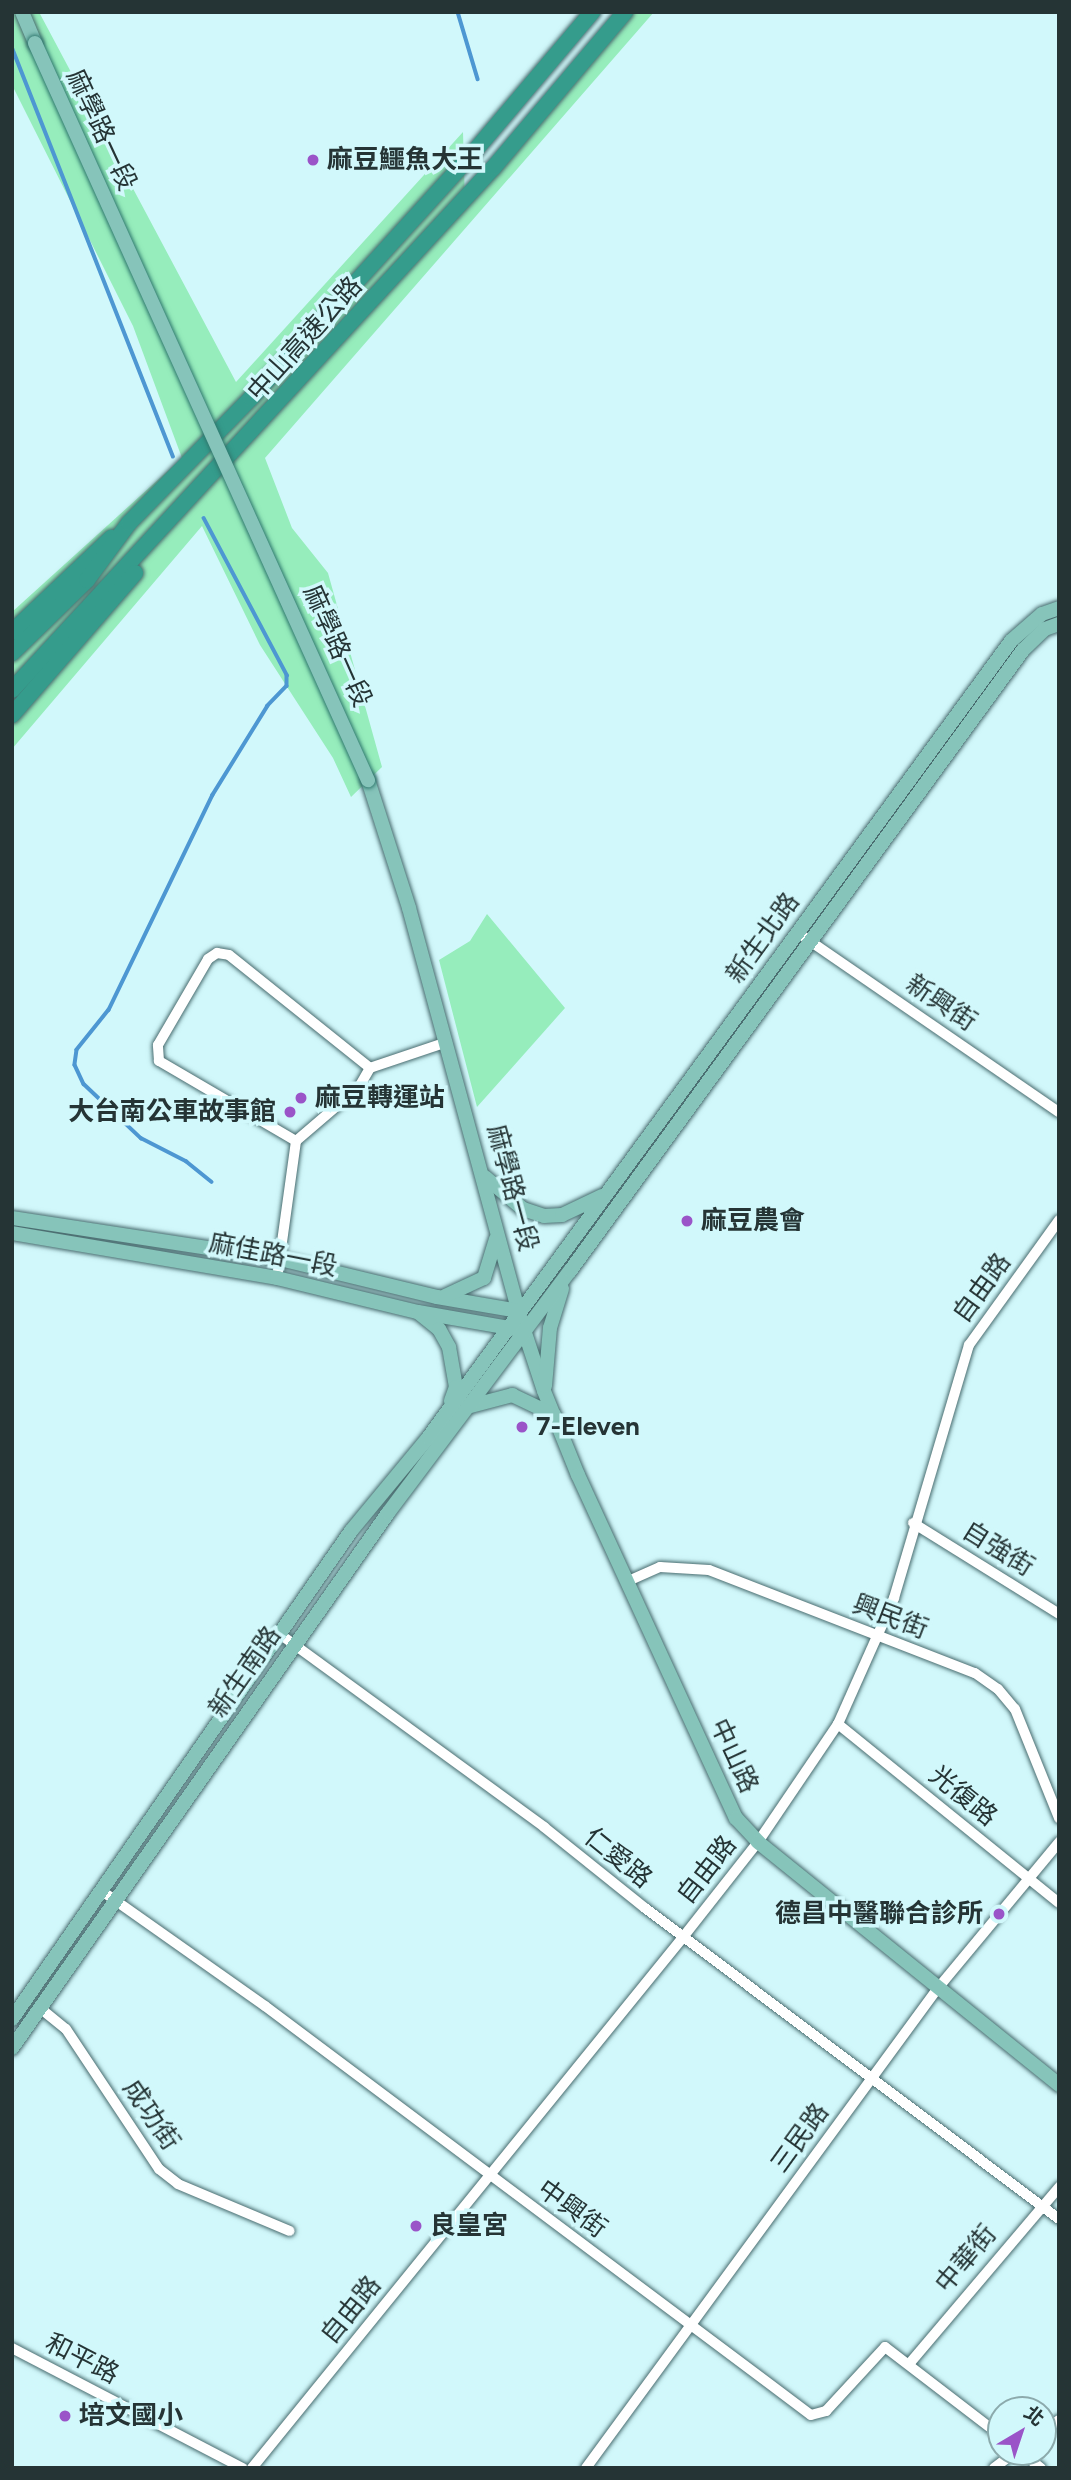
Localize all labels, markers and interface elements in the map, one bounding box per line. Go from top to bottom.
street label: 麻學路一段 [59,64,143,196]
place label: 麻豆鱷魚大王 [327,144,483,176]
marker: 麻豆鱷魚大王 [305,152,321,168]
street label: 中山高速公路 [241,271,369,407]
street label: 麻學路一段 [296,580,378,712]
street label: 新生北路 [720,887,806,989]
street label: 新興街 [900,968,982,1038]
place label: 麻豆轉運站 [315,1082,445,1114]
marker: 麻豆轉運站 [293,1090,309,1106]
place label: 大台南公車故事館 [68,1096,276,1128]
marker: 大台南公車故事館 [282,1104,298,1120]
street label: 麻學路一段 [480,1121,544,1255]
place label: 麻豆農會 [701,1205,805,1237]
marker: 麻豆農會 [679,1213,695,1229]
street label: 麻佳路一段 [206,1227,340,1283]
street label: 自由路 [946,1247,1018,1329]
place label: 7-Eleven [536,1411,640,1443]
marker: 7-Eleven [514,1419,530,1435]
street label: 自強街 [957,1515,1039,1583]
street label: 興民街 [848,1588,932,1646]
street label: 新生南路 [202,1620,288,1724]
street label: 中山路 [703,1714,765,1798]
street label: 光復路 [923,1759,1003,1833]
street label: 仁愛路 [578,1821,658,1895]
street label: 自由路 [671,1830,743,1910]
place label: 德昌中醫聯合診所 [775,1898,983,1930]
marker: 德昌中醫聯合診所 [989,1904,1009,1924]
street label: 成功街 [116,2074,186,2156]
street label: 三民路 [764,2097,836,2179]
street label: 中興街 [531,2173,613,2245]
place label: 良皇宮 [430,2210,508,2242]
marker: 良皇宮 [408,2218,424,2234]
street label: 中華街 [929,2219,1003,2299]
street label: 自由路 [314,2270,388,2350]
street label: 和平路 [40,2327,124,2391]
north arrow [987,2396,1057,2466]
place label: 培文國小 [79,2400,183,2432]
text: 北 [1020,2401,1049,2431]
marker: 培文國小 [57,2408,73,2424]

